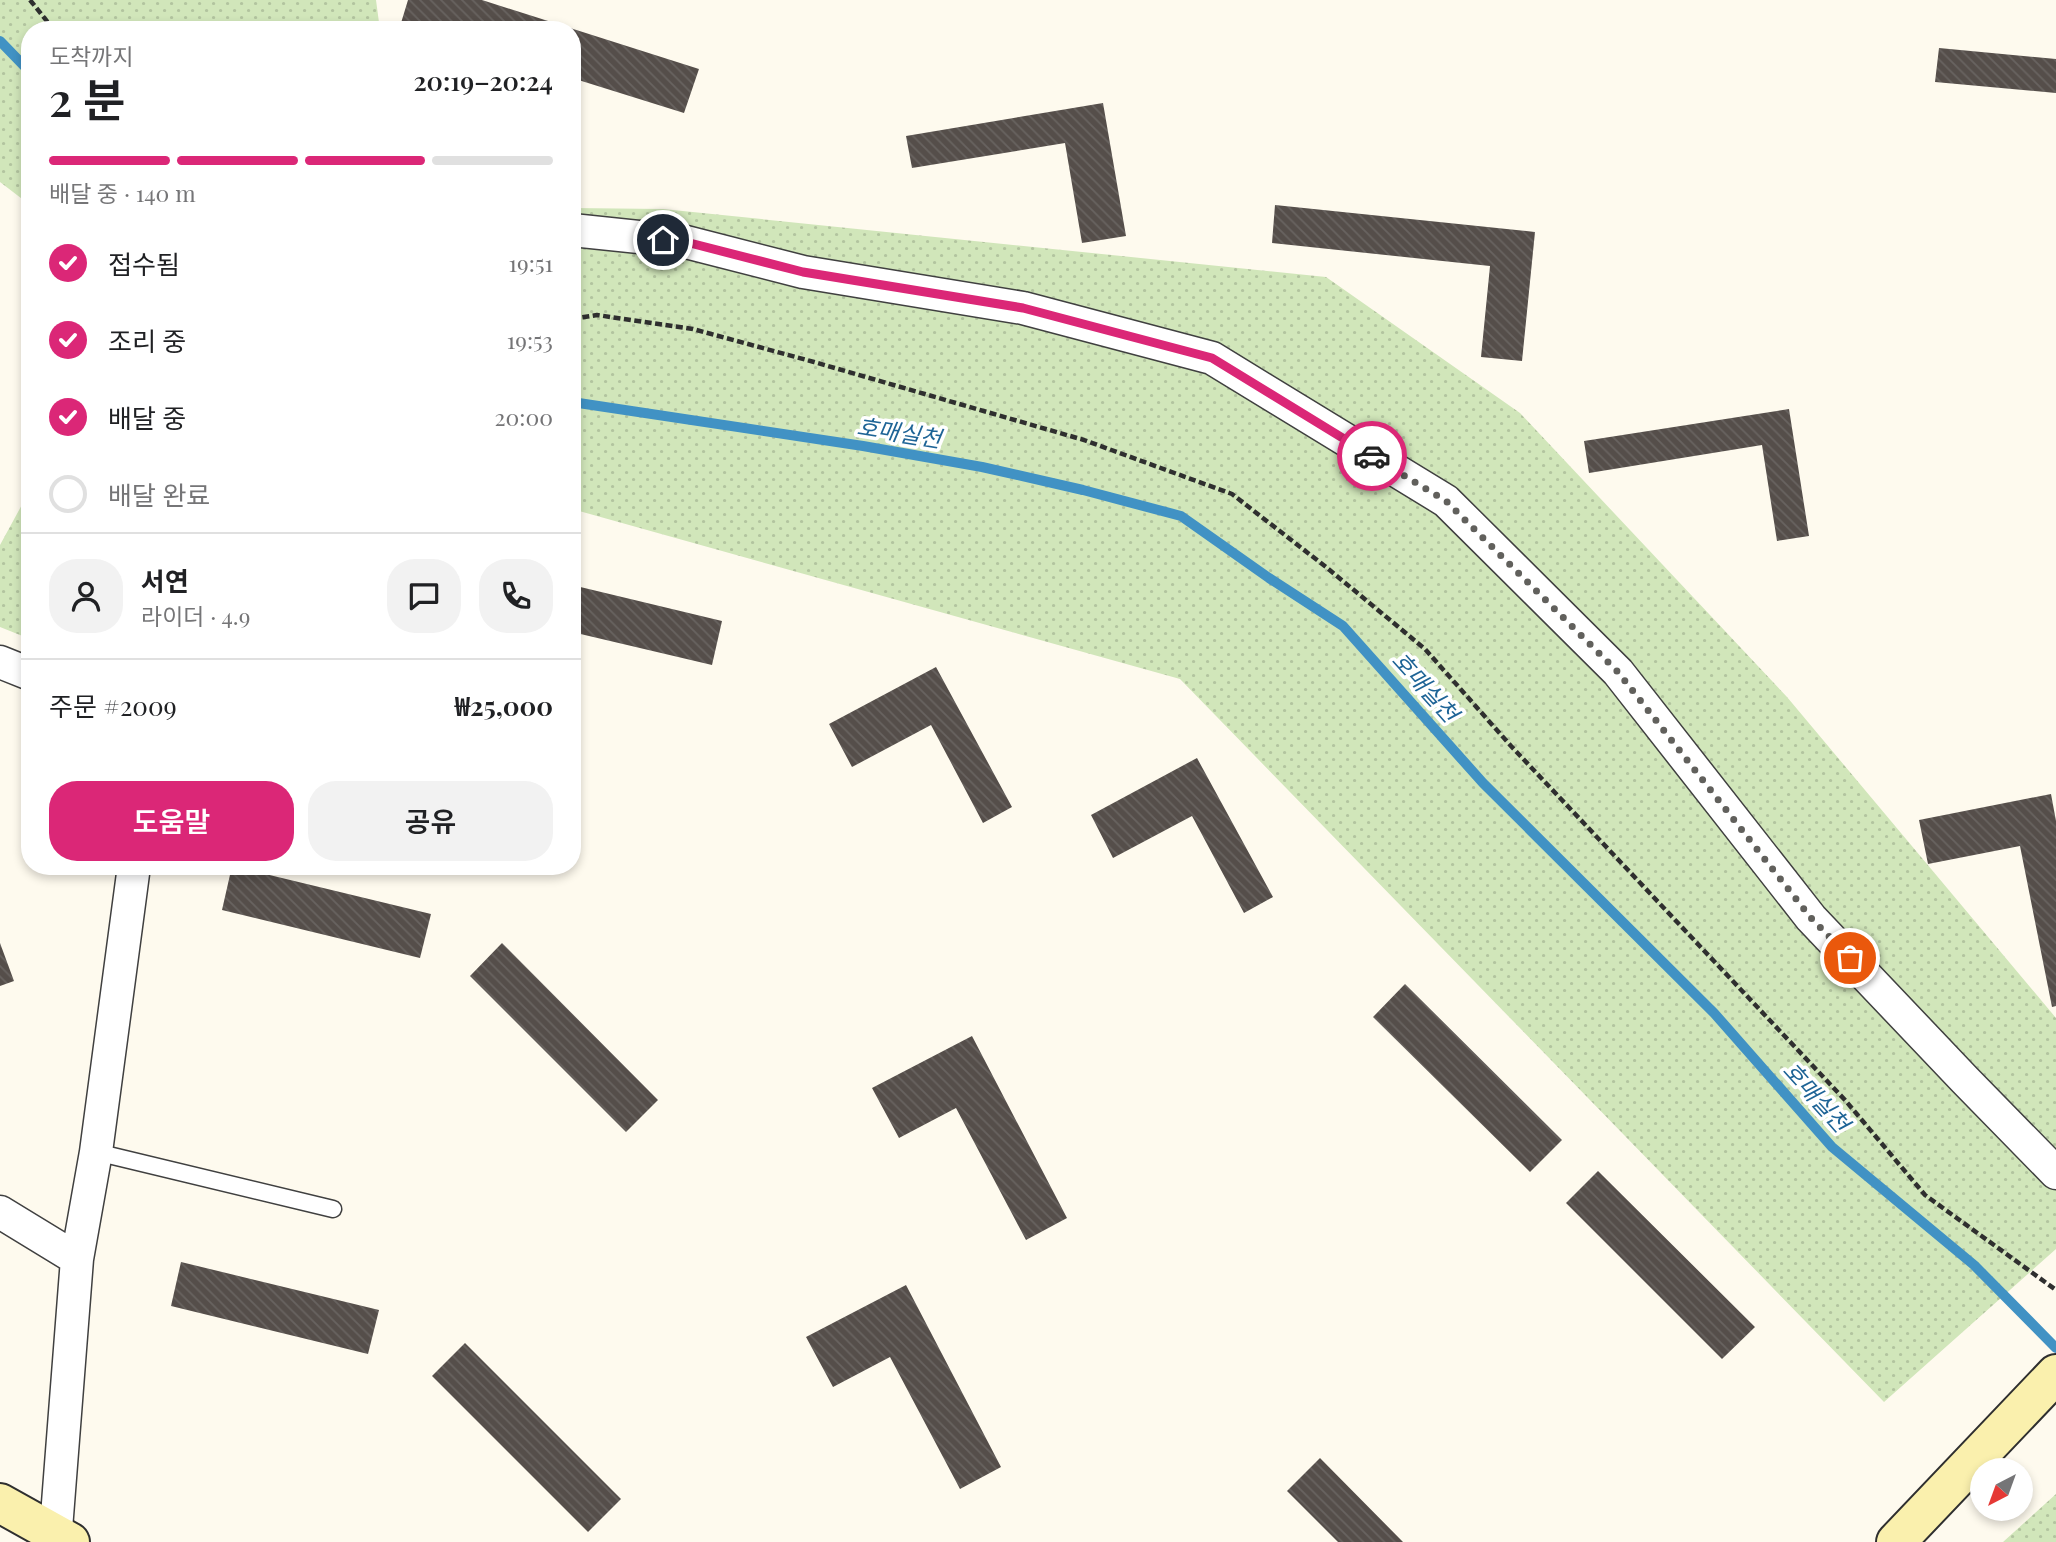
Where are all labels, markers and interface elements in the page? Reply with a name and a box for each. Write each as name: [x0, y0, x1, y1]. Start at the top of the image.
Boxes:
text: 도착까지: [49, 40, 134, 71]
text: 20:19–20:24: [413, 63, 553, 98]
text: 2 분: [49, 67, 125, 129]
text: 배달 중 · 140 m: [49, 177, 196, 208]
pin: [633, 210, 693, 270]
icon: home: [644, 221, 682, 259]
icon: check: [49, 244, 87, 282]
text: 접수됨: [108, 246, 180, 281]
text: 19:51: [509, 247, 553, 278]
icon: check: [49, 321, 87, 359]
text: 조리 중: [108, 323, 186, 358]
text: 19:53: [507, 324, 553, 355]
icon: check: [49, 398, 87, 436]
text: 배달 중: [108, 400, 186, 435]
text: 20:00: [494, 401, 553, 432]
water label: 호매실천: [855, 410, 946, 454]
courier: [1337, 421, 1407, 491]
icon: car: [1353, 437, 1391, 475]
text: 배달 완료: [108, 477, 210, 512]
button: person: [49, 559, 123, 633]
button: chat: [387, 559, 461, 633]
button: phone: [479, 559, 553, 633]
text: 서연: [141, 563, 189, 598]
text: 라이더 · 4.9: [141, 600, 250, 631]
water label: 호매실천: [1386, 644, 1468, 730]
text: 주문 #2009: [49, 688, 177, 723]
text: ₩25,000: [455, 688, 553, 723]
button: 도움말: [49, 781, 294, 861]
button: 공유: [308, 781, 553, 861]
pin: [1820, 928, 1880, 988]
icon: bag: [1831, 939, 1869, 977]
water label: 호매실천: [1777, 1054, 1859, 1140]
north arrow: [1970, 1458, 2034, 1521]
map controls: [1970, 1458, 2033, 1521]

